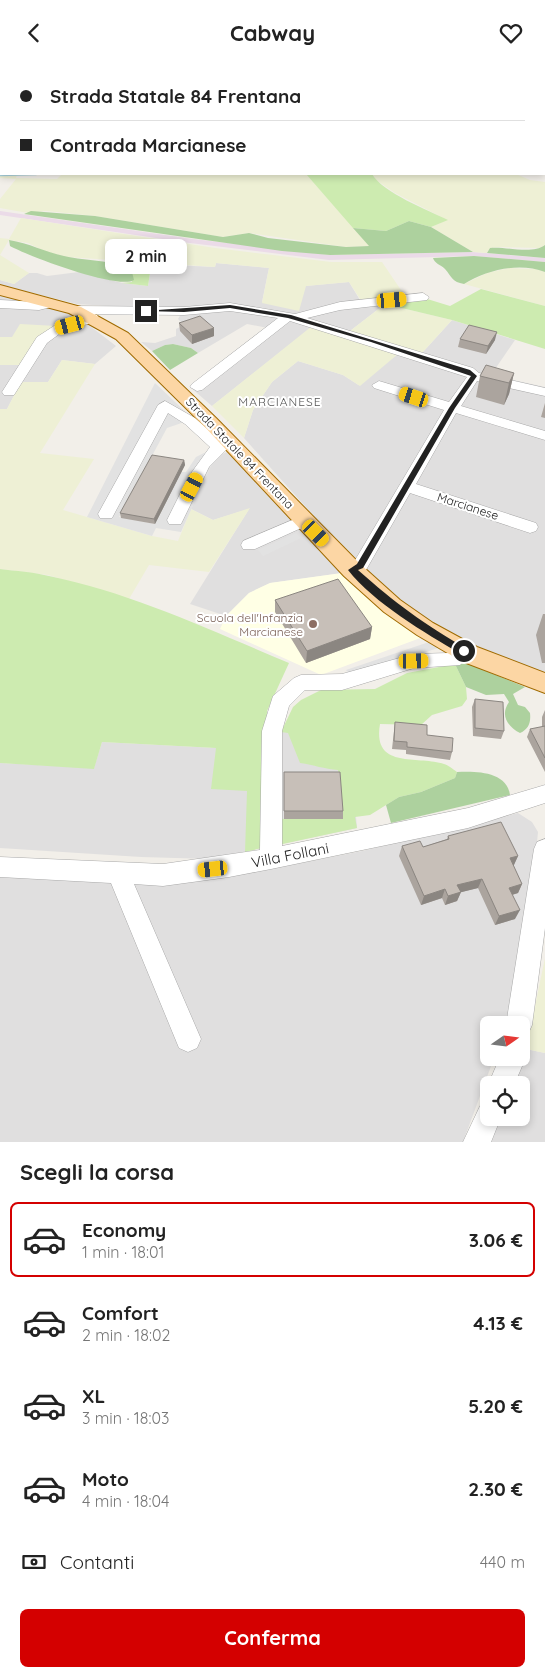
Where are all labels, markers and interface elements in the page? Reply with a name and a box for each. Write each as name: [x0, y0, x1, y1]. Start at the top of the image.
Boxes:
icon: back: [20, 19, 48, 47]
text: Cabway: [230, 19, 315, 47]
icon: heart: [497, 19, 525, 47]
text: Strada Statale 84 Frentana: [50, 84, 301, 108]
text: Contrada Marcianese: [50, 133, 247, 157]
callout: 2 min: [105, 239, 187, 273]
text: 2 min: [125, 246, 167, 266]
car: [376, 291, 407, 309]
route end: [135, 300, 157, 322]
car: [53, 314, 86, 336]
car: [397, 385, 430, 409]
street label: Strada Statale 84 Frentana: [183, 394, 297, 512]
district label: MARCIANESE: [238, 394, 322, 409]
car: [178, 470, 205, 504]
street label: Marcianese: [435, 489, 501, 523]
car: [300, 517, 331, 549]
place label: Scuola dell'Infanzia Marcianese: [197, 610, 303, 639]
marker: Scuola dell'Infanzia Marcianese: [307, 618, 319, 630]
route start: [453, 640, 475, 662]
car: [398, 653, 429, 669]
street label: Villa Follani: [250, 838, 330, 872]
car: [197, 860, 228, 878]
north arrow: [480, 1016, 530, 1066]
map controls: [480, 1016, 530, 1126]
button: locate: [480, 1076, 530, 1126]
text: Scegli la corsa: [20, 1158, 174, 1186]
icon: car: [22, 1217, 67, 1262]
text: Economy: [82, 1218, 166, 1242]
text: 3.06 €: [469, 1228, 523, 1252]
text: 1 min · 18:01: [82, 1242, 164, 1262]
icon: car: [22, 1300, 67, 1345]
text: Comfort: [82, 1301, 159, 1325]
text: 4.13 €: [473, 1311, 523, 1335]
text: 2 min · 18:02: [82, 1325, 170, 1345]
icon: car: [22, 1383, 67, 1428]
text: XL: [82, 1384, 105, 1408]
text: 5.20 €: [468, 1394, 523, 1418]
text: 3 min · 18:03: [82, 1408, 169, 1428]
icon: car: [22, 1466, 67, 1511]
text: Moto: [82, 1467, 129, 1491]
text: 2.30 €: [468, 1477, 523, 1501]
text: 4 min · 18:04: [82, 1491, 169, 1511]
icon: cash: [20, 1548, 48, 1576]
text: Contanti: [60, 1550, 134, 1574]
text: 440 m: [480, 1552, 525, 1572]
button: Conferma: [20, 1609, 525, 1667]

